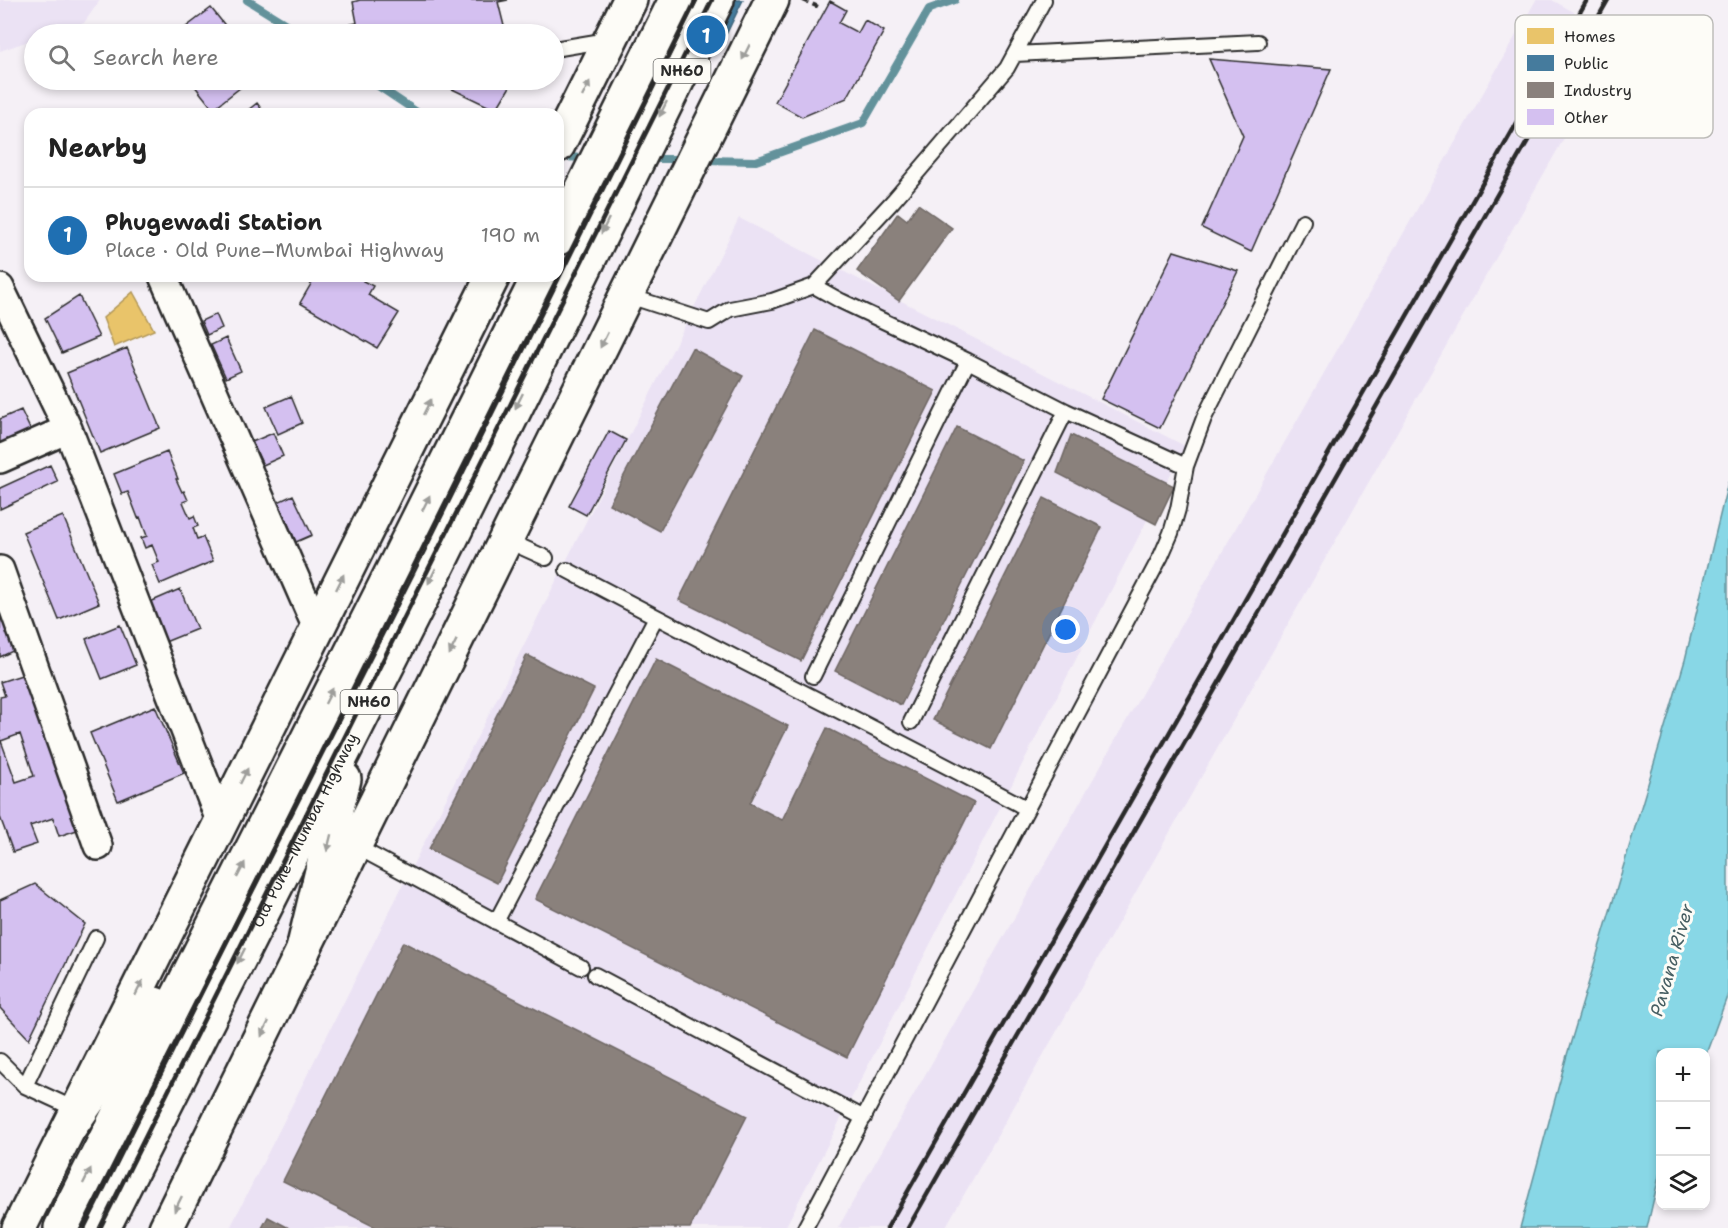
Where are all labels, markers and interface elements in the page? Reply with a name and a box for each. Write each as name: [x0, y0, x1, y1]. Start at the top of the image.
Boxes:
pin: 1: [686, 12, 726, 57]
legend: [1515, 15, 1713, 138]
search box: [24, 24, 564, 90]
text: Homes: [1564, 26, 1616, 47]
icon: search: [45, 41, 78, 74]
text: Search here: [93, 43, 219, 72]
one-way arrow: [741, 44, 751, 61]
text: Public: [1564, 53, 1609, 74]
road number: NH60: [654, 59, 710, 83]
one-way arrow: [580, 80, 590, 98]
text: Industry: [1564, 80, 1632, 101]
one-way arrow: [659, 100, 668, 117]
text: Other: [1564, 107, 1608, 128]
text: Nearby: [48, 130, 147, 165]
text: Phugewadi Station: [105, 208, 322, 237]
one-way arrow: [601, 217, 611, 235]
text: 1: [63, 222, 72, 248]
text: 190 m: [481, 222, 540, 248]
text: Place · Old Pune–Mumbai Highway: [105, 237, 444, 263]
one-way arrow: [600, 332, 609, 349]
one-way arrow: [514, 392, 523, 409]
one-way arrow: [422, 399, 432, 416]
one-way arrow: [421, 495, 431, 512]
one-way arrow: [428, 567, 437, 584]
one-way arrow: [335, 573, 345, 591]
your location: [1051, 615, 1080, 644]
one-way arrow: [448, 638, 458, 655]
one-way arrow: [324, 688, 334, 705]
road number: NH60: [340, 690, 398, 714]
street label: Old Pune–Mumbai Highway: [247, 729, 363, 931]
one-way arrow: [240, 767, 249, 784]
one-way arrow: [323, 834, 333, 853]
one-way arrow: [237, 862, 246, 879]
water label: Pavana River: [1645, 901, 1700, 1019]
one-way arrow: [236, 947, 246, 965]
one-way arrow: [134, 979, 143, 996]
one-way arrow: [260, 1020, 270, 1038]
map controls: [1656, 1048, 1710, 1210]
button: +: [1656, 1048, 1710, 1102]
button: −: [1656, 1102, 1710, 1156]
button: layers: [1656, 1156, 1710, 1210]
one-way arrow: [83, 1167, 92, 1184]
one-way arrow: [174, 1195, 183, 1212]

